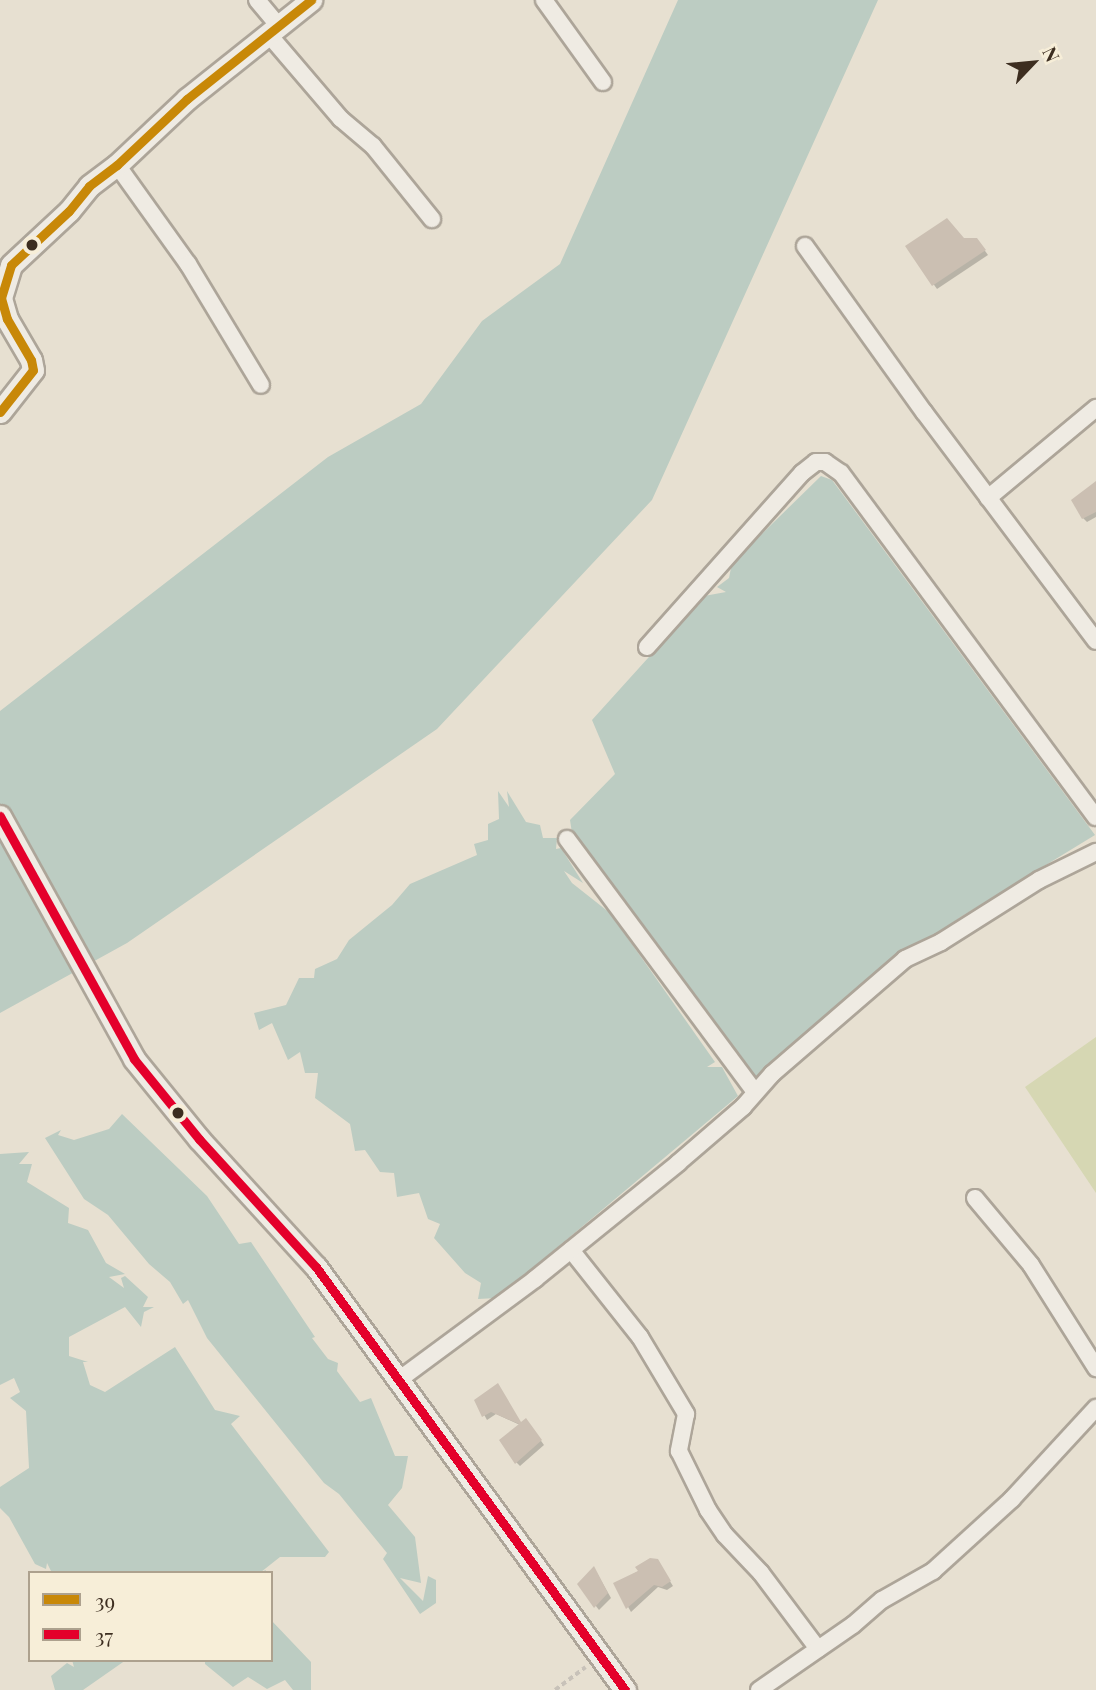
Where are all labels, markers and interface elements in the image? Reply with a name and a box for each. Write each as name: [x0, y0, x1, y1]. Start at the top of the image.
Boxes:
north arrow: [998, 28, 1068, 98]
text: N: [1037, 42, 1067, 66]
unlabelled marker: [25, 238, 39, 252]
unlabelled marker: [171, 1106, 185, 1120]
legend: [28, 1571, 273, 1662]
text: 39: [95, 1586, 115, 1614]
text: 37: [95, 1621, 113, 1649]

